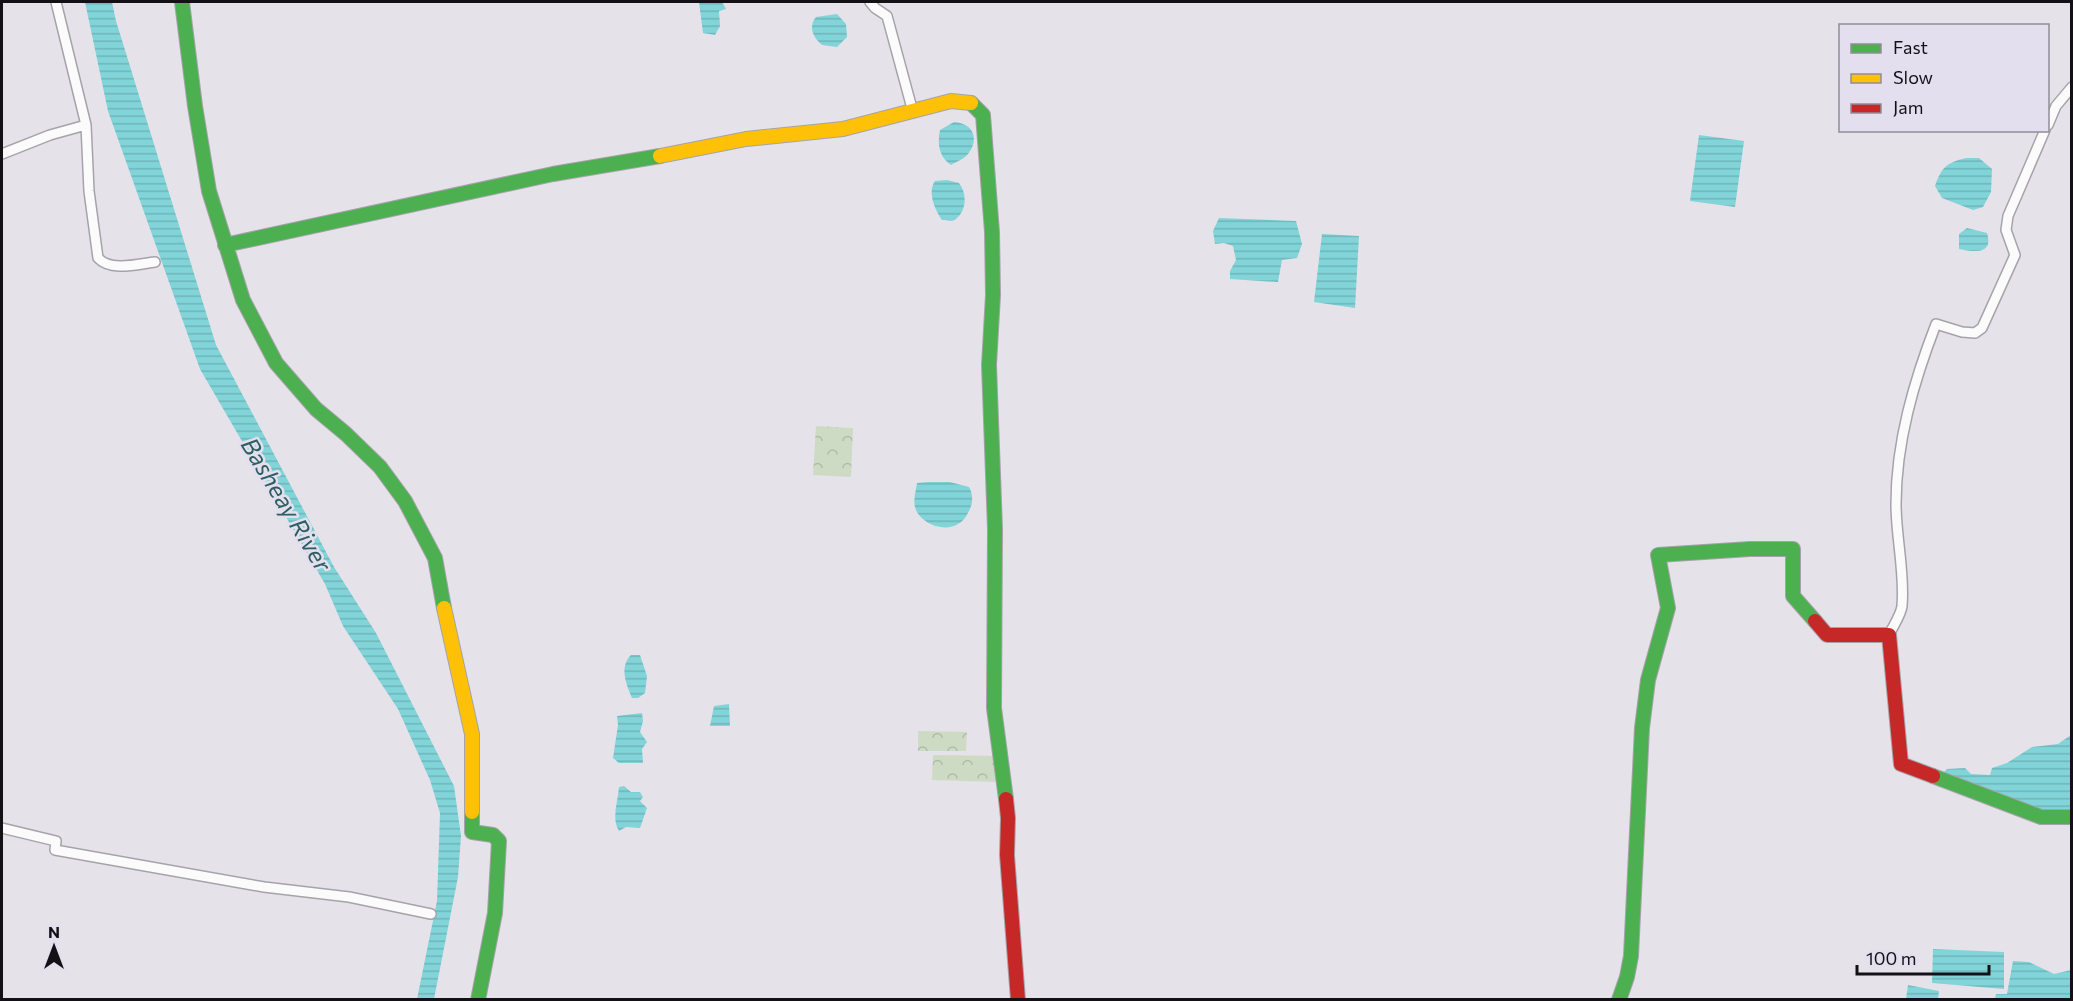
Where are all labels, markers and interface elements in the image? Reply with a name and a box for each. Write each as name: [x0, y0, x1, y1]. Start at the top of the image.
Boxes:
legend: [1839, 24, 2049, 132]
text: Fast: [1893, 36, 1928, 58]
text: Slow: [1893, 66, 1933, 88]
text: Jam: [1893, 96, 1923, 118]
water label: Basheay River: [236, 432, 339, 577]
north arrow: [24, 917, 84, 977]
text: N: [48, 922, 60, 941]
scale bar: [1857, 938, 1989, 976]
text: 100 m: [1866, 947, 1916, 969]

